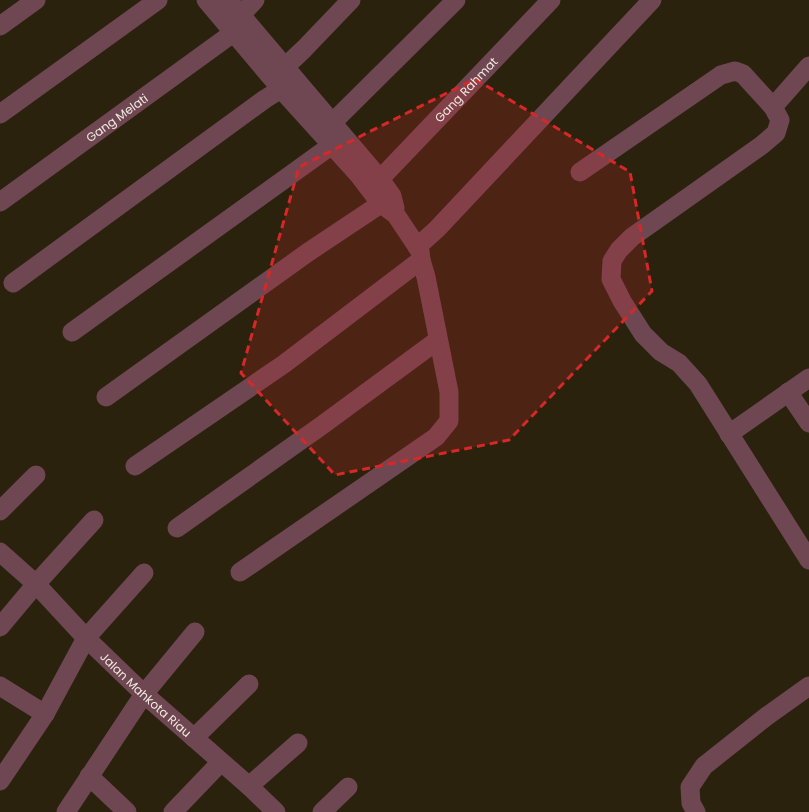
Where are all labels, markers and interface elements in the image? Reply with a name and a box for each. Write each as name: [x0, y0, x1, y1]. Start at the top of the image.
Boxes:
street label: Gang Rahmat: [430, 53, 501, 126]
street label: Gang Melati: [82, 89, 151, 146]
street label: Jalan Mahkota Riau: [97, 648, 195, 740]

